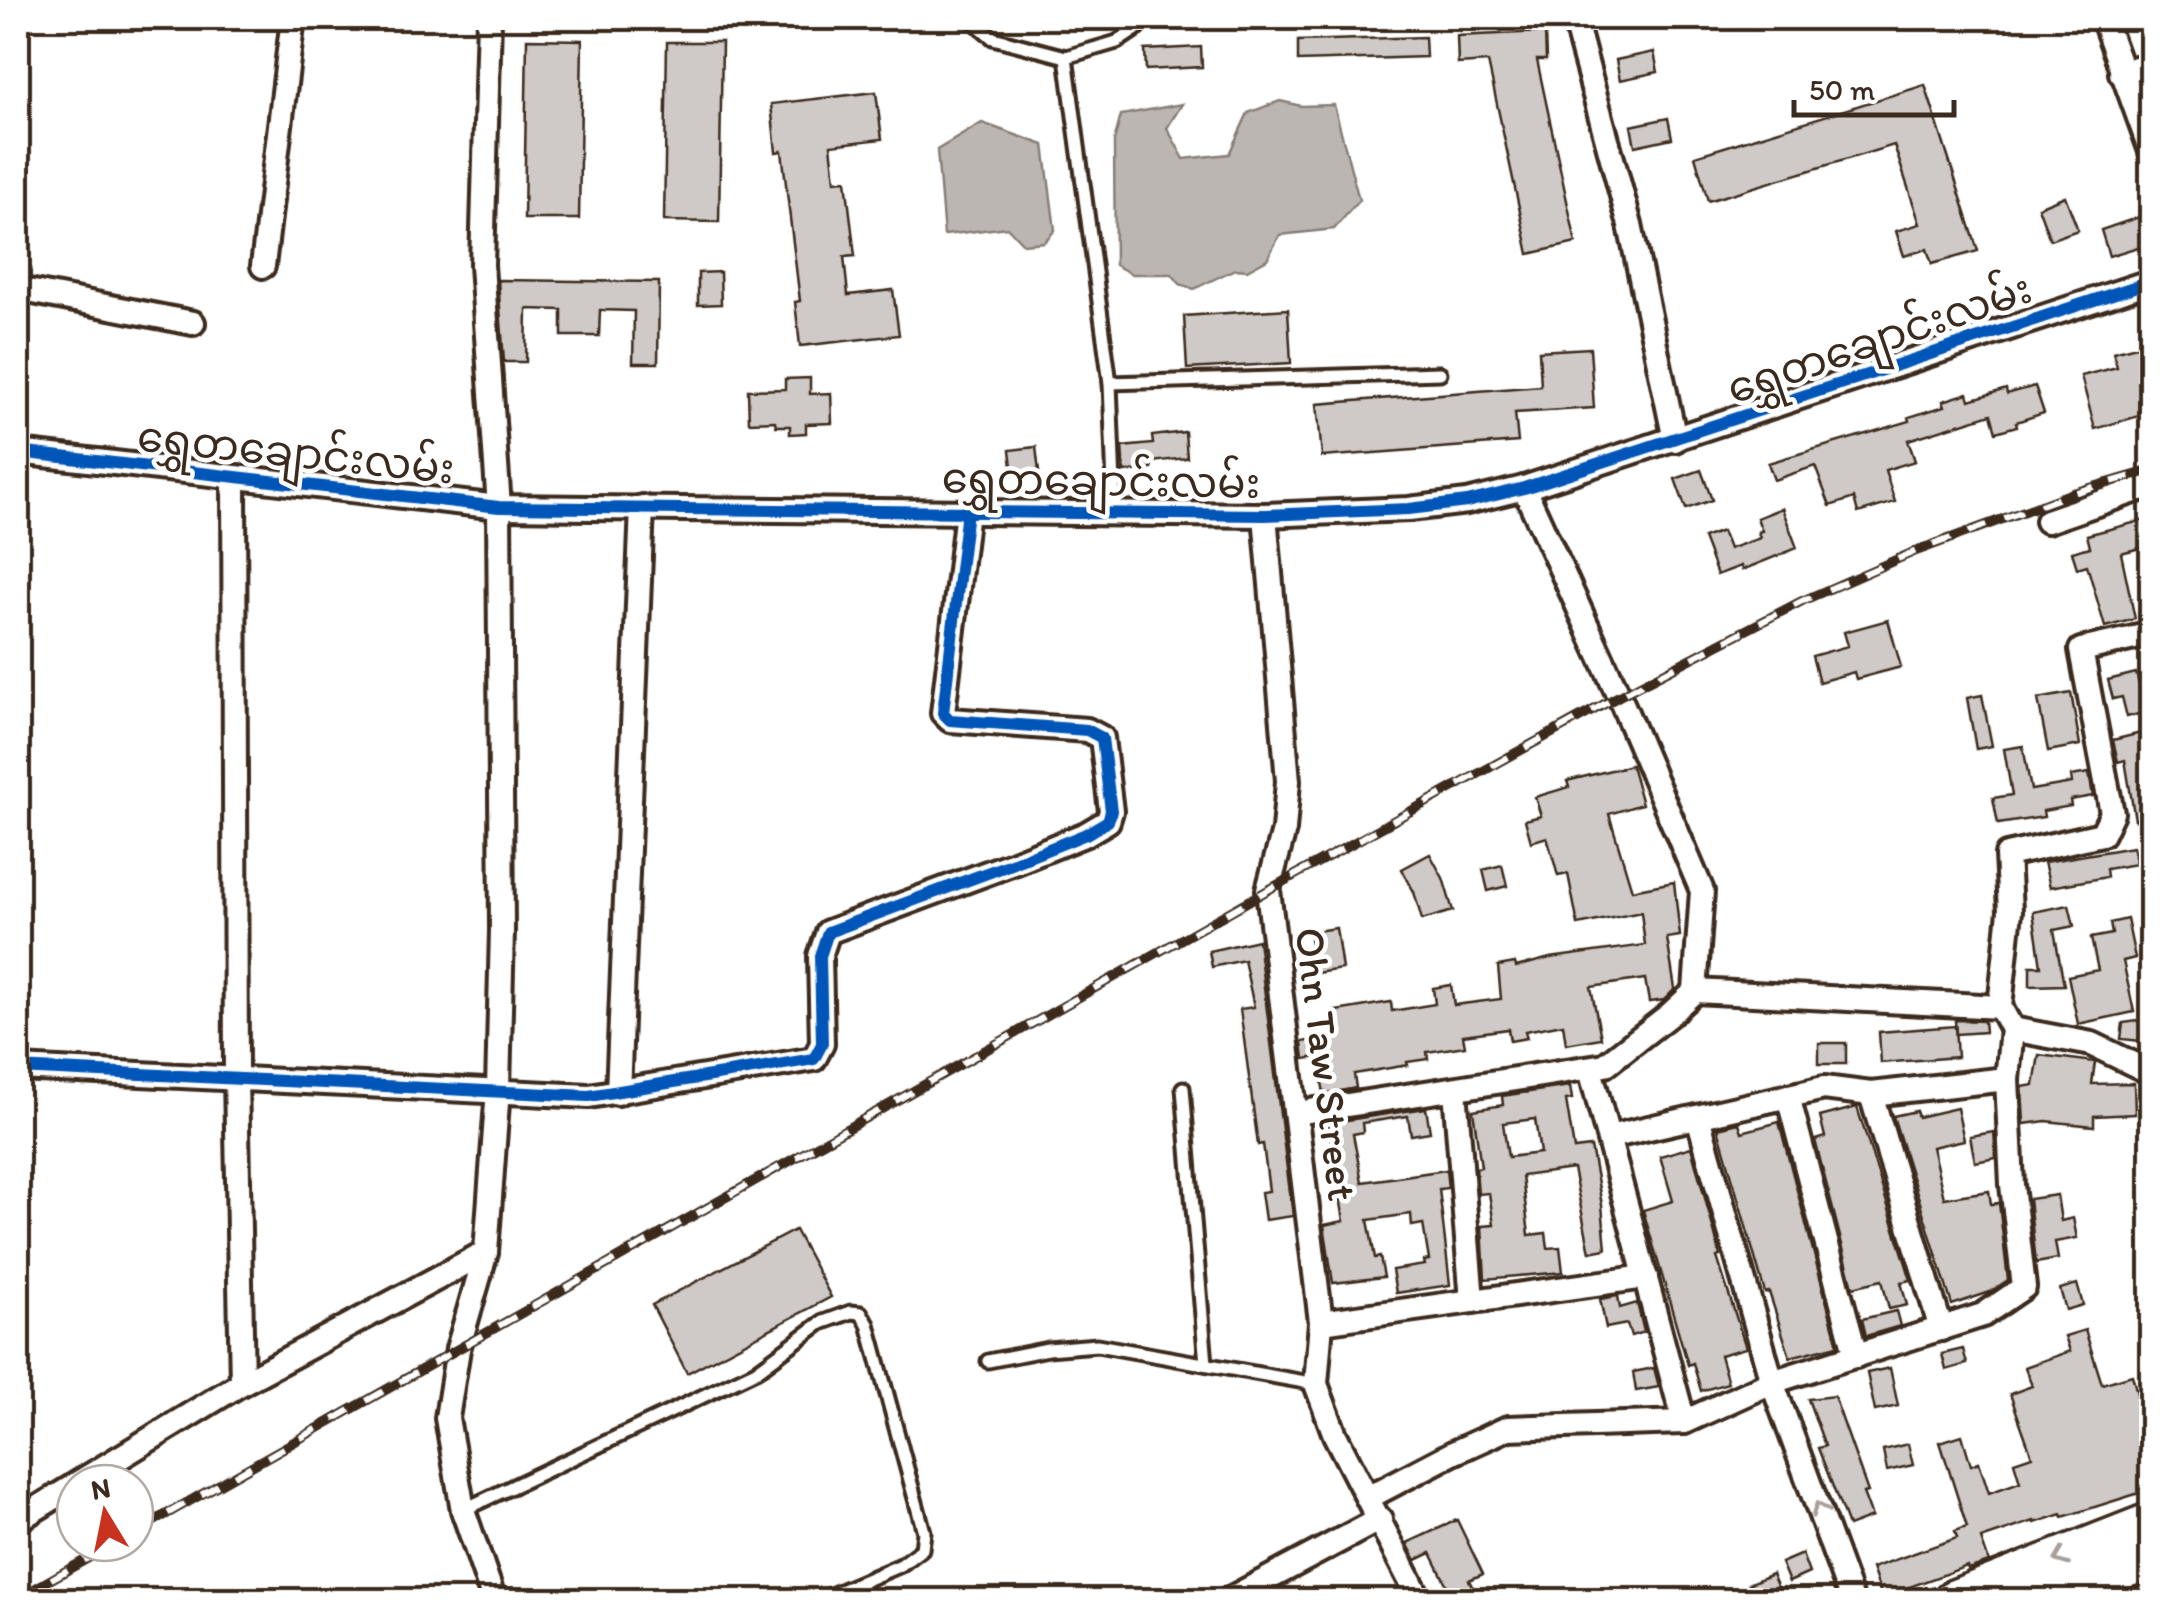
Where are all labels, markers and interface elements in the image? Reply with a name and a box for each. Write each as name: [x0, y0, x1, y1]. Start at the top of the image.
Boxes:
scale bar: [1794, 55, 1954, 117]
text: 50 m: [1809, 71, 1875, 108]
street label: ရွှေတချောင်းလမ်း: [1720, 261, 2041, 423]
street label: ရွှေတချောင်းလမ်း: [134, 409, 457, 503]
street label: ရွှေတချောင်းလမ်း: [941, 450, 1261, 518]
street label: Ohn Taw Street: [1284, 924, 1369, 1204]
north arrow: [55, 1463, 155, 1563]
text: N: [88, 1470, 113, 1507]
one-way arrow: [1811, 1501, 1831, 1519]
one-way arrow: [2053, 1546, 2071, 1566]

